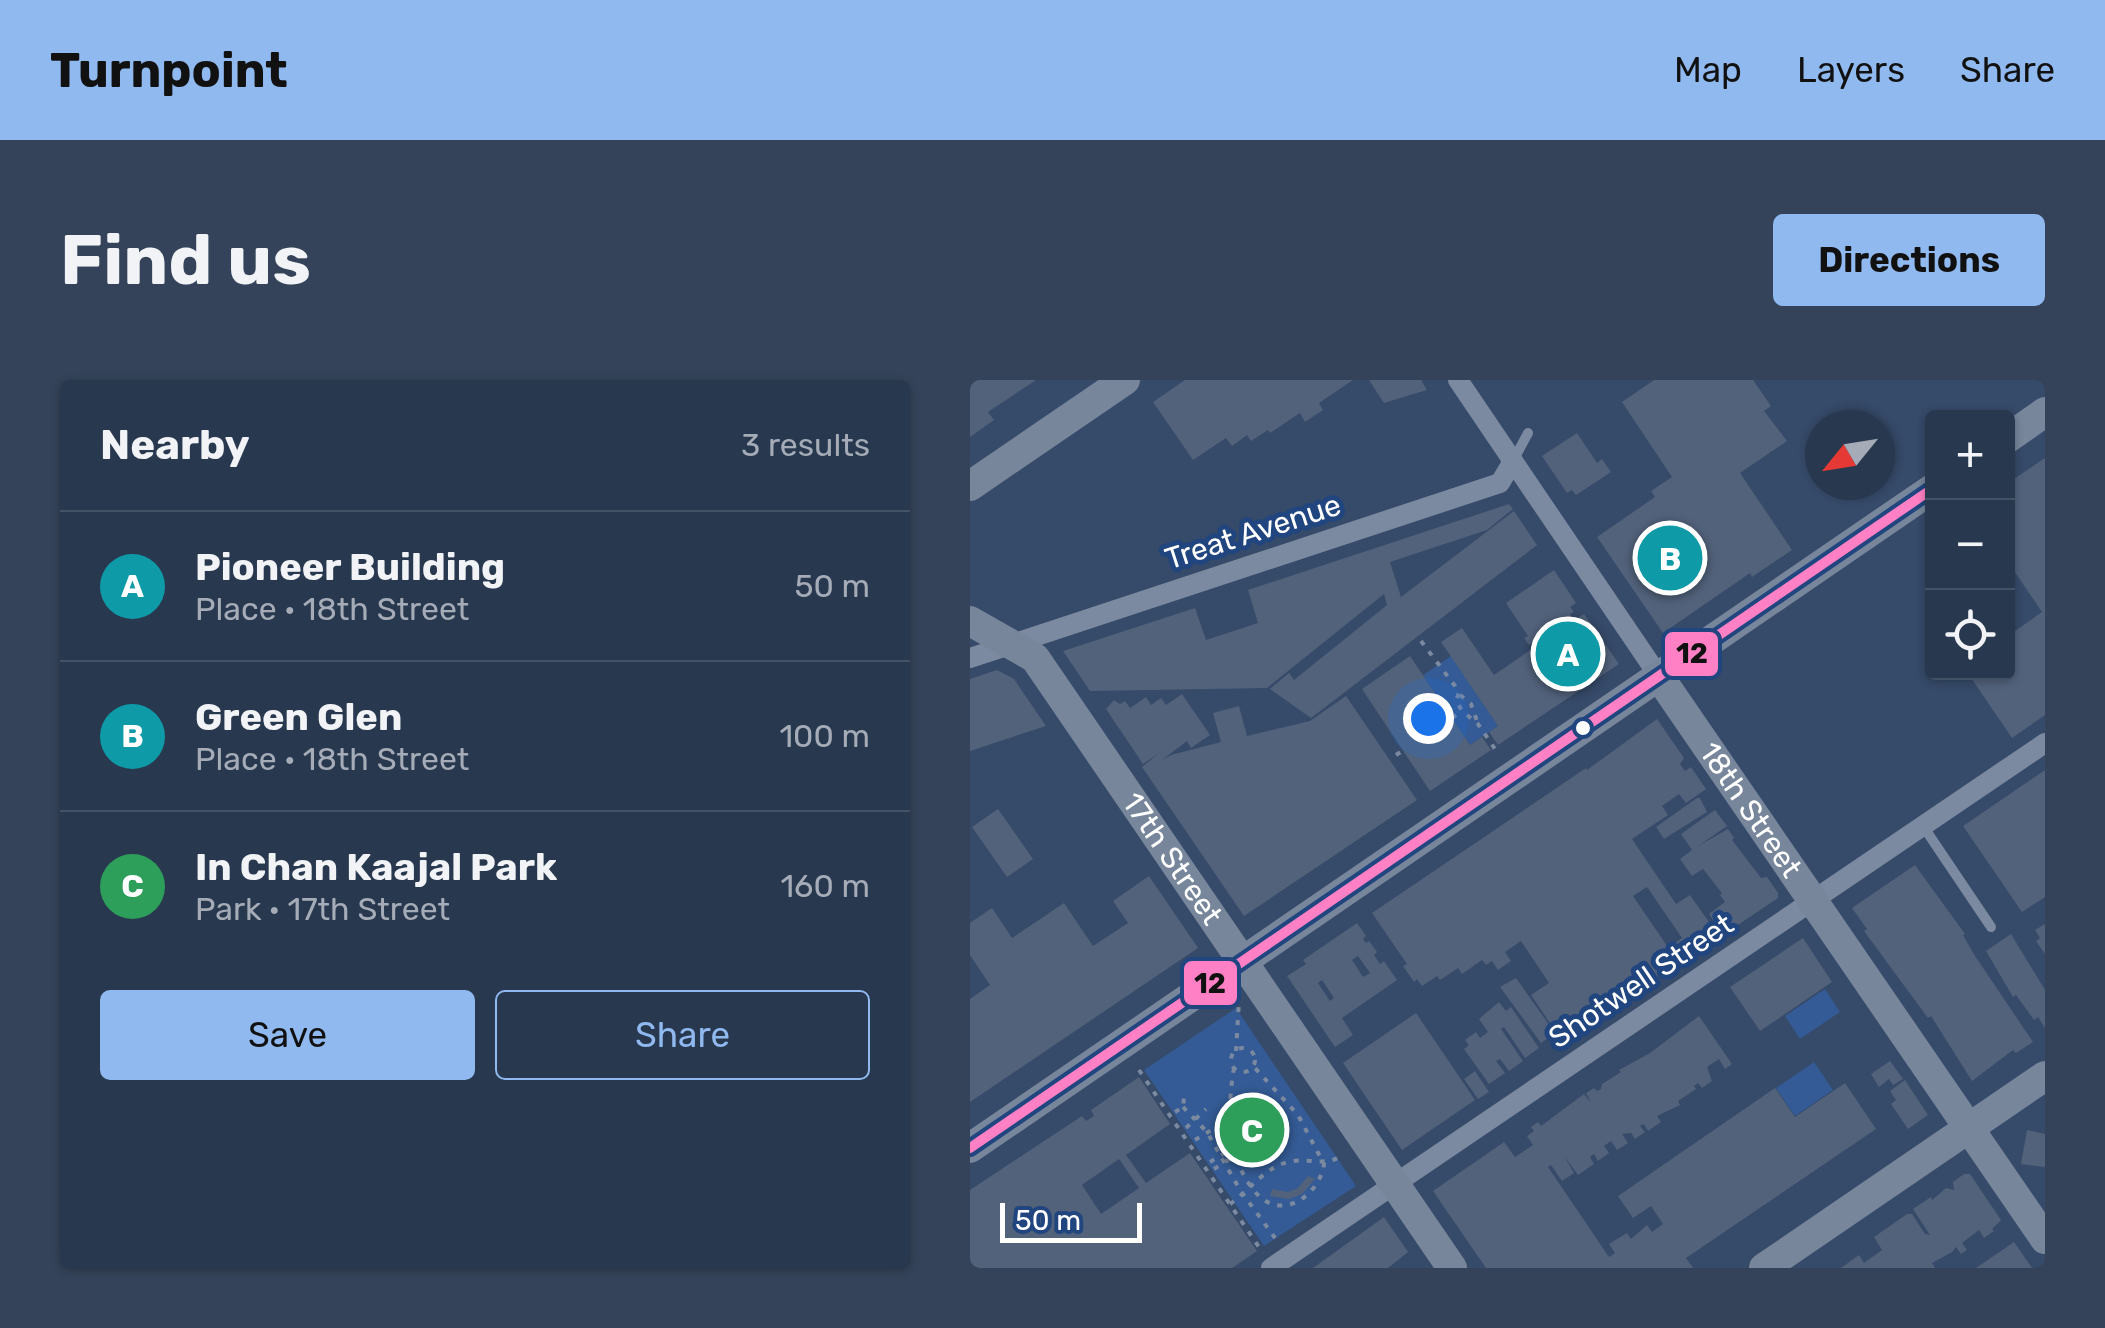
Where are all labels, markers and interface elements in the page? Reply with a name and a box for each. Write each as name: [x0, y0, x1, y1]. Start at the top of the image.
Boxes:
text: Turnpoint: [50, 42, 288, 99]
text: Map: [1674, 49, 1742, 91]
text: Layers: [1797, 49, 1905, 91]
text: Share: [1960, 49, 2055, 91]
button: Directions: [1773, 214, 2045, 306]
text: Find us: [60, 219, 311, 302]
north arrow: [1805, 410, 1895, 500]
map controls: [1925, 410, 2015, 680]
button: +: [1925, 410, 2015, 500]
text: Nearby: [100, 420, 250, 470]
text: 3 results: [741, 426, 870, 464]
street label: Treat Avenue: [1161, 487, 1345, 577]
button: −: [1925, 500, 2015, 590]
pin: B: [1638, 520, 1702, 596]
text: Pioneer Building: [195, 544, 505, 590]
text: A: [121, 567, 144, 605]
text: 50 m: [794, 567, 870, 605]
text: Place · 18th Street: [195, 590, 469, 628]
button: locate: [1925, 590, 2015, 680]
pin: A: [1536, 616, 1600, 692]
line badge: 12: [1663, 630, 1720, 678]
text: 12: [1676, 637, 1708, 670]
your location: [1403, 693, 1454, 744]
text: Green Glen: [195, 694, 402, 740]
text: B: [121, 717, 144, 755]
text: 100 m: [779, 717, 870, 755]
unlabelled marker: [1573, 718, 1593, 738]
street label: 18th Street: [1692, 735, 1810, 885]
text: Place · 18th Street: [195, 740, 469, 778]
street label: 17th Street: [1114, 786, 1230, 932]
text: In Chan Kaajal Park: [195, 844, 557, 890]
text: C: [121, 867, 144, 905]
text: 160 m: [780, 867, 870, 905]
text: Park · 17th Street: [195, 890, 450, 928]
street label: Shotwell Street: [1542, 906, 1740, 1056]
line badge: 12: [1182, 959, 1239, 1007]
text: 12: [1194, 967, 1226, 1000]
button: Save: [100, 990, 475, 1080]
button: Share: [495, 990, 870, 1080]
pin: C: [1220, 1092, 1284, 1168]
scale bar: [1000, 1198, 1142, 1243]
text: 50 m: [1015, 1204, 1081, 1237]

